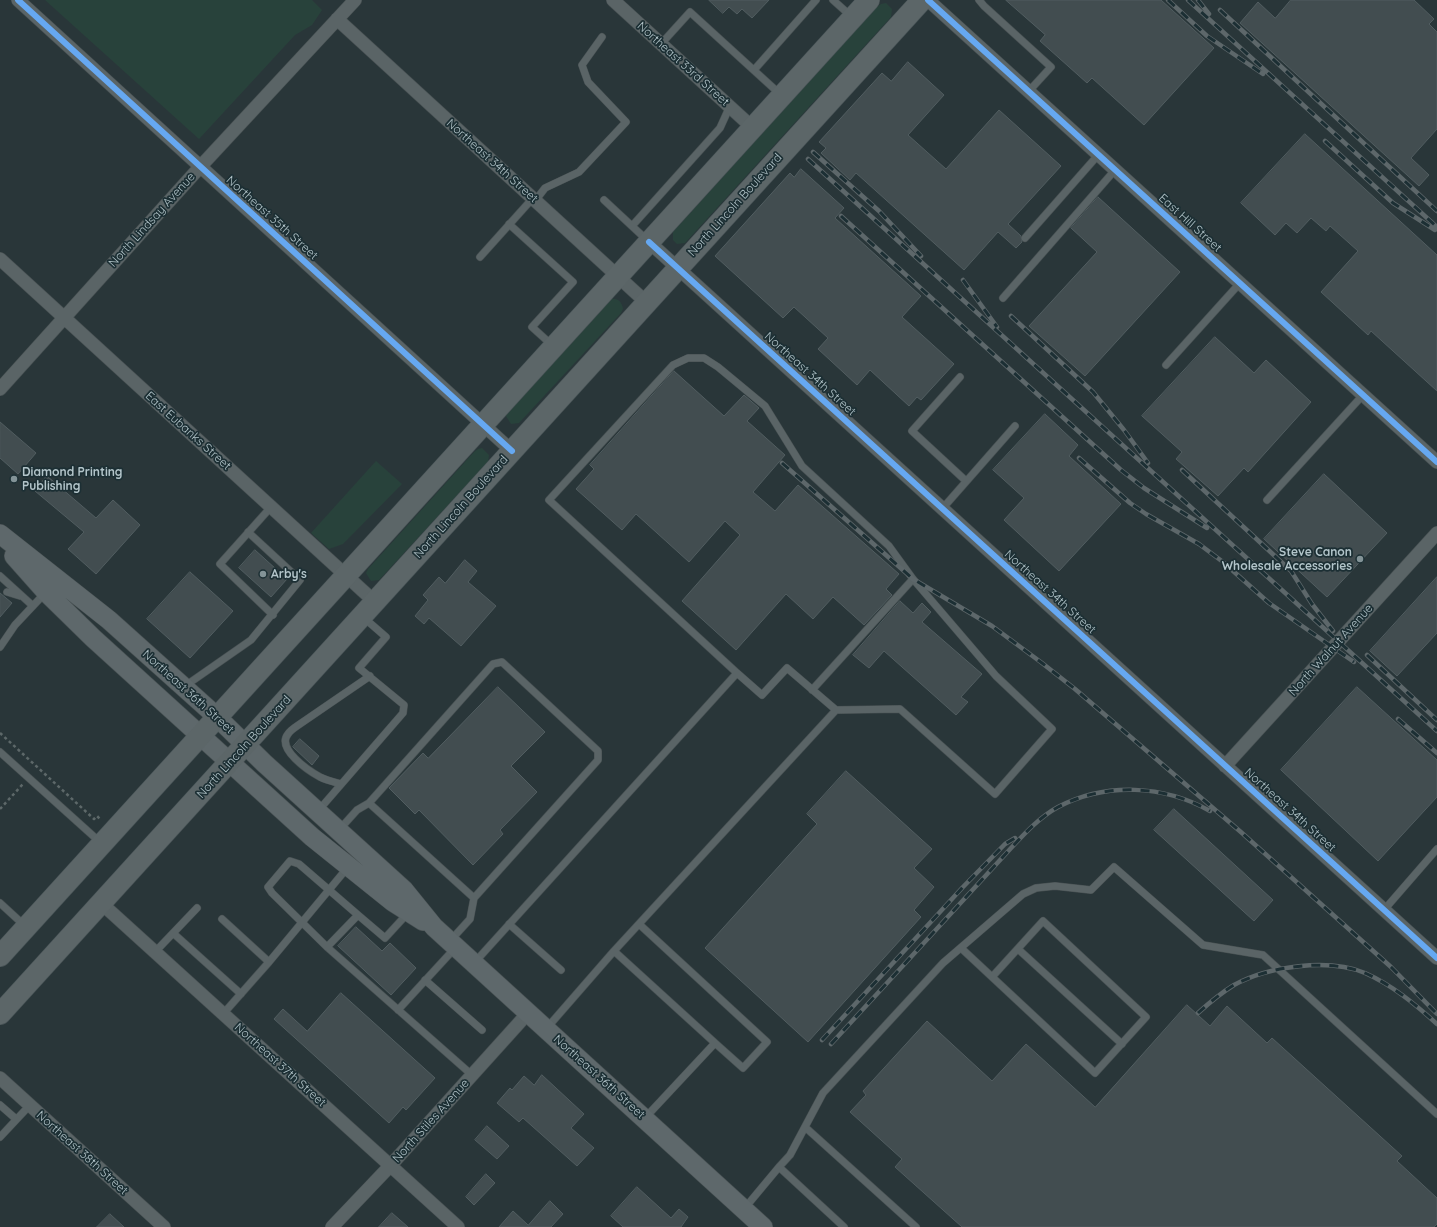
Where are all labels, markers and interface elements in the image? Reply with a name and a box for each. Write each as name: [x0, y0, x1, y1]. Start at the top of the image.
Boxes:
street label: Northeast 33rd Street: [634, 19, 732, 109]
street label: Northeast 34th Street: [443, 116, 541, 206]
street label: North Lincoln Boulevard: [685, 151, 785, 259]
street label: North Lindsay Avenue: [106, 170, 198, 270]
street label: Northeast 35th Street: [223, 173, 321, 263]
street label: East Hill Street: [1156, 191, 1224, 255]
street label: Northeast 34th Street: [761, 329, 859, 419]
street label: East Eubanks Street: [142, 389, 234, 473]
street label: North Lincoln Boulevard: [411, 453, 511, 561]
place label: Diamond Printing Publishing: [22, 465, 123, 493]
marker: Diamond Printing Publishing: [9, 474, 19, 484]
place label: Steve Canon Wholesale Accessories: [1222, 545, 1352, 573]
street label: Northeast 34th Street: [1001, 547, 1099, 637]
marker: Steve Canon Wholesale Accessories: [1355, 554, 1365, 564]
place label: Arby's: [271, 567, 307, 581]
marker: Arby's: [258, 569, 268, 579]
street label: North Walnut Avenue: [1286, 601, 1376, 699]
street label: Northeast 36th Street: [139, 647, 237, 737]
street label: North Lincoln Boulevard: [194, 693, 294, 801]
street label: Northeast 34th Street: [1241, 765, 1339, 855]
street label: Northeast 37th Street: [231, 1020, 329, 1110]
street label: Northeast 36th Street: [550, 1032, 648, 1122]
street label: North Stiles Avenue: [390, 1076, 472, 1166]
street label: Northeast 38th Street: [33, 1108, 131, 1198]

